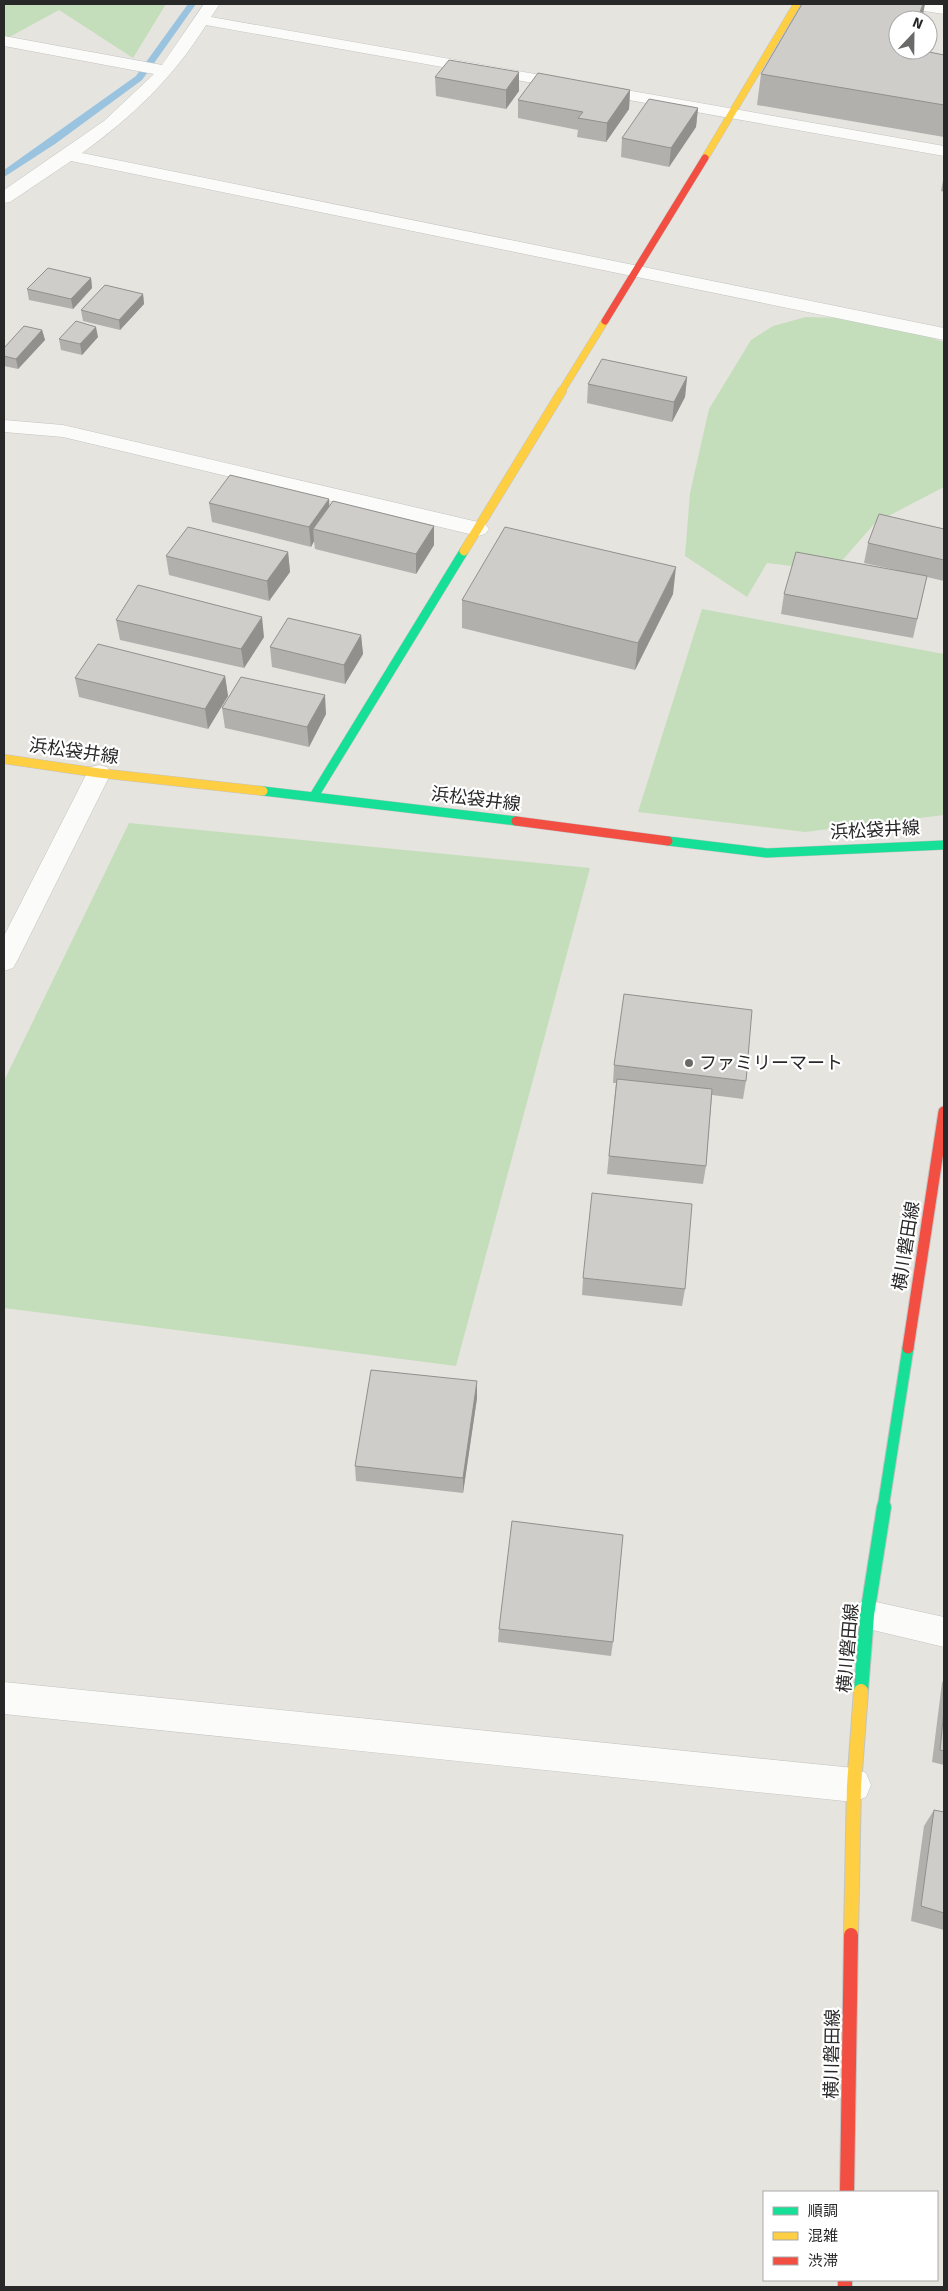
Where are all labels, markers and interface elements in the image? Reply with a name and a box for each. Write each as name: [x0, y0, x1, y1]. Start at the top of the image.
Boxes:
north arrow: [888, 10, 938, 60]
text: N: [910, 14, 925, 33]
street label: 浜松袋井線: [28, 734, 120, 768]
street label: 浜松袋井線: [430, 783, 522, 815]
street label: 浜松袋井線: [829, 817, 921, 843]
place label: ファミリーマート: [699, 1052, 843, 1074]
marker: ファミリーマート: [683, 1057, 695, 1069]
street label: 横川磐田線: [888, 1200, 924, 1292]
street label: 横川磐田線: [833, 1602, 863, 1694]
street label: 横川磐田線: [820, 2009, 844, 2099]
legend: [763, 2191, 938, 2281]
text: 順調: [808, 2202, 838, 2220]
text: 混雑: [808, 2227, 838, 2245]
text: 渋滞: [808, 2252, 838, 2270]

